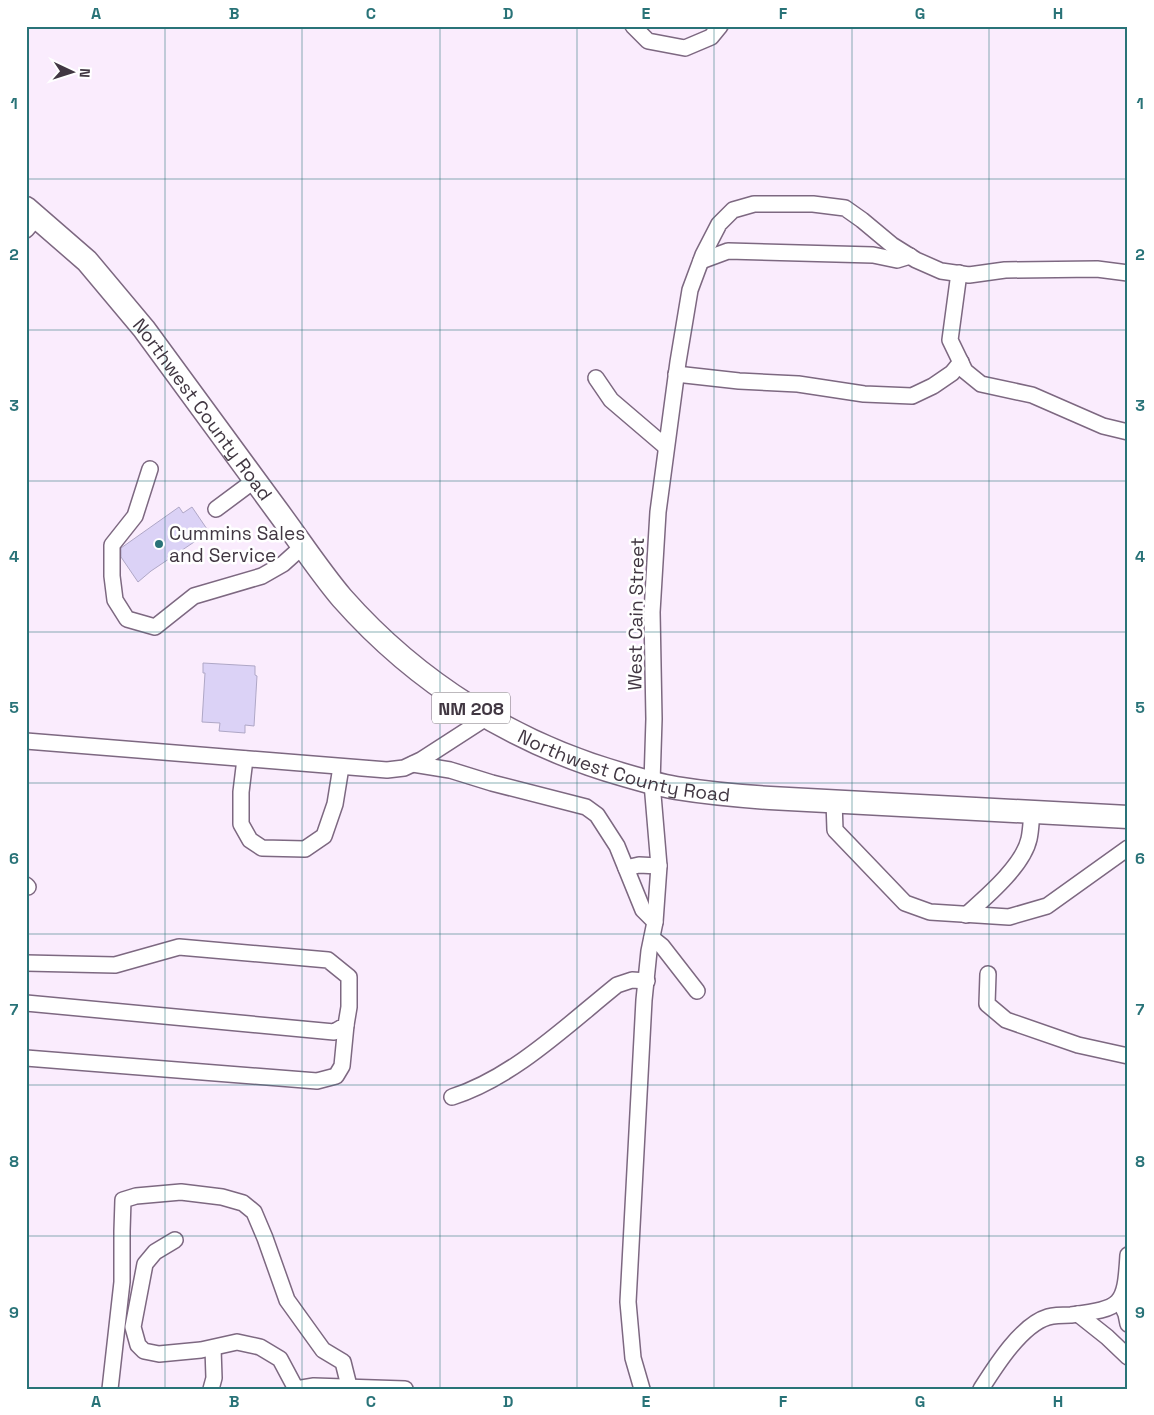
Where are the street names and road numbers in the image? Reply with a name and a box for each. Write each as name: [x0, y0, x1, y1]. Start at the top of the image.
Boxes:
street label: Northwest County Road: [127, 313, 278, 506]
street label: West Cain Street: [622, 537, 650, 691]
road number: NM 208: [432, 692, 510, 724]
street label: Northwest County Road: [514, 723, 731, 807]

